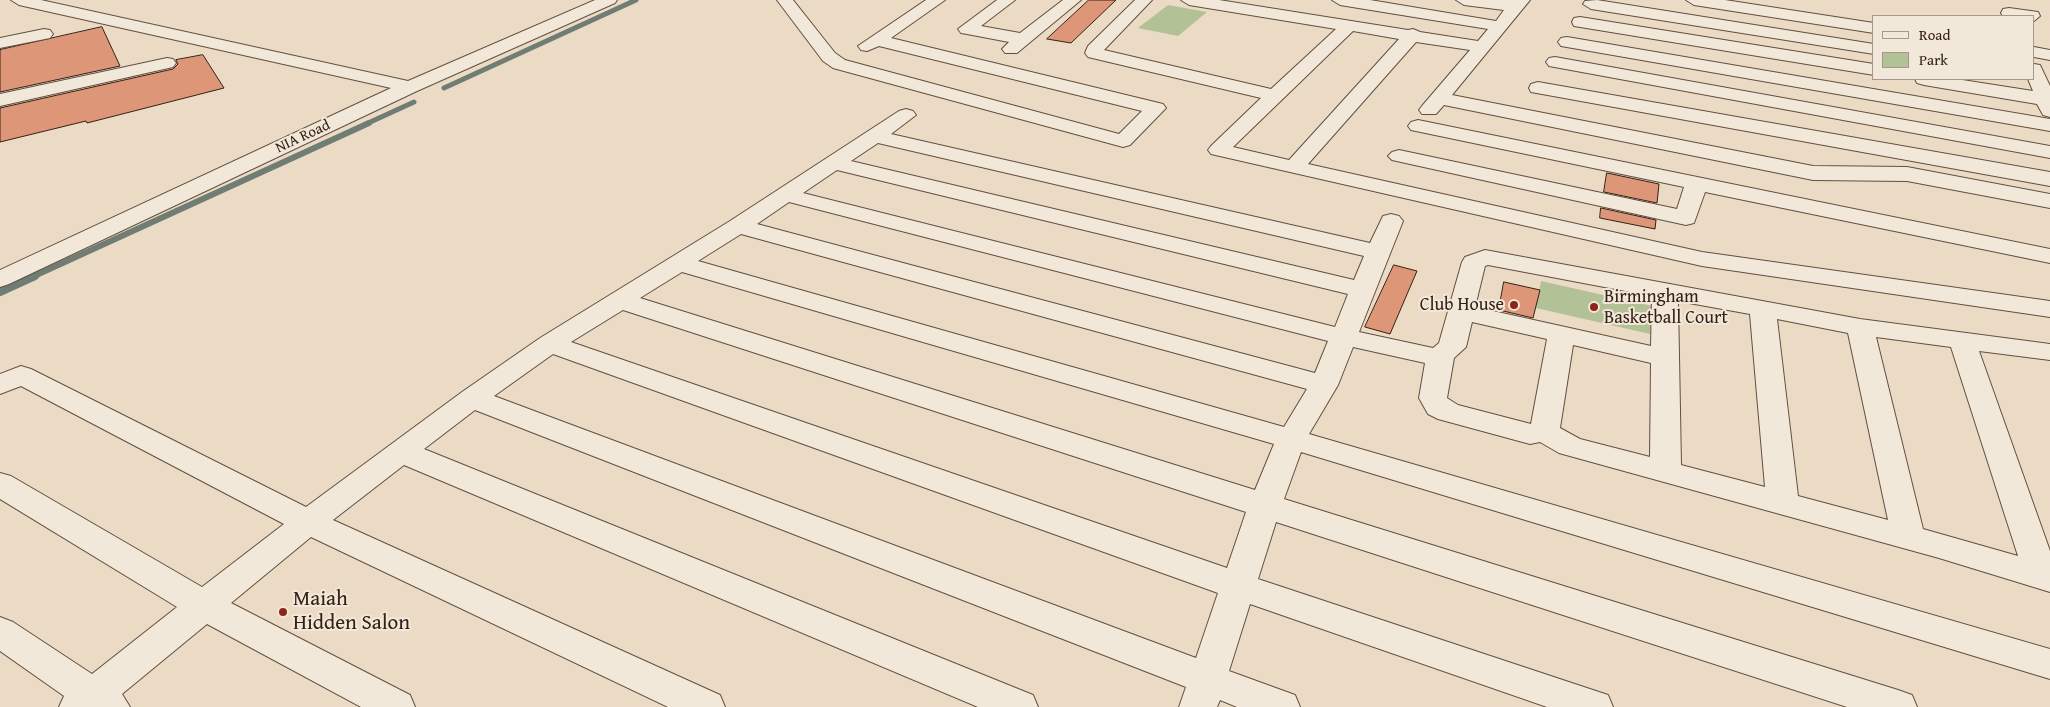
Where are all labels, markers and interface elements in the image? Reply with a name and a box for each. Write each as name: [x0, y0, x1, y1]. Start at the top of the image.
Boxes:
legend: [1872, 15, 2035, 80]
text: Road: [1919, 24, 1950, 45]
text: Park: [1919, 49, 1948, 70]
street label: NIA Road: [273, 117, 333, 157]
place label: Birmingham Basketball Court: [1604, 286, 1728, 328]
place label: Club House: [1420, 294, 1504, 316]
marker: Club House: [1508, 299, 1520, 311]
marker: Birmingham Basketball Court: [1588, 301, 1600, 313]
place label: Maiah Hidden Salon: [293, 587, 410, 637]
marker: Maiah Hidden Salon: [277, 606, 289, 618]

